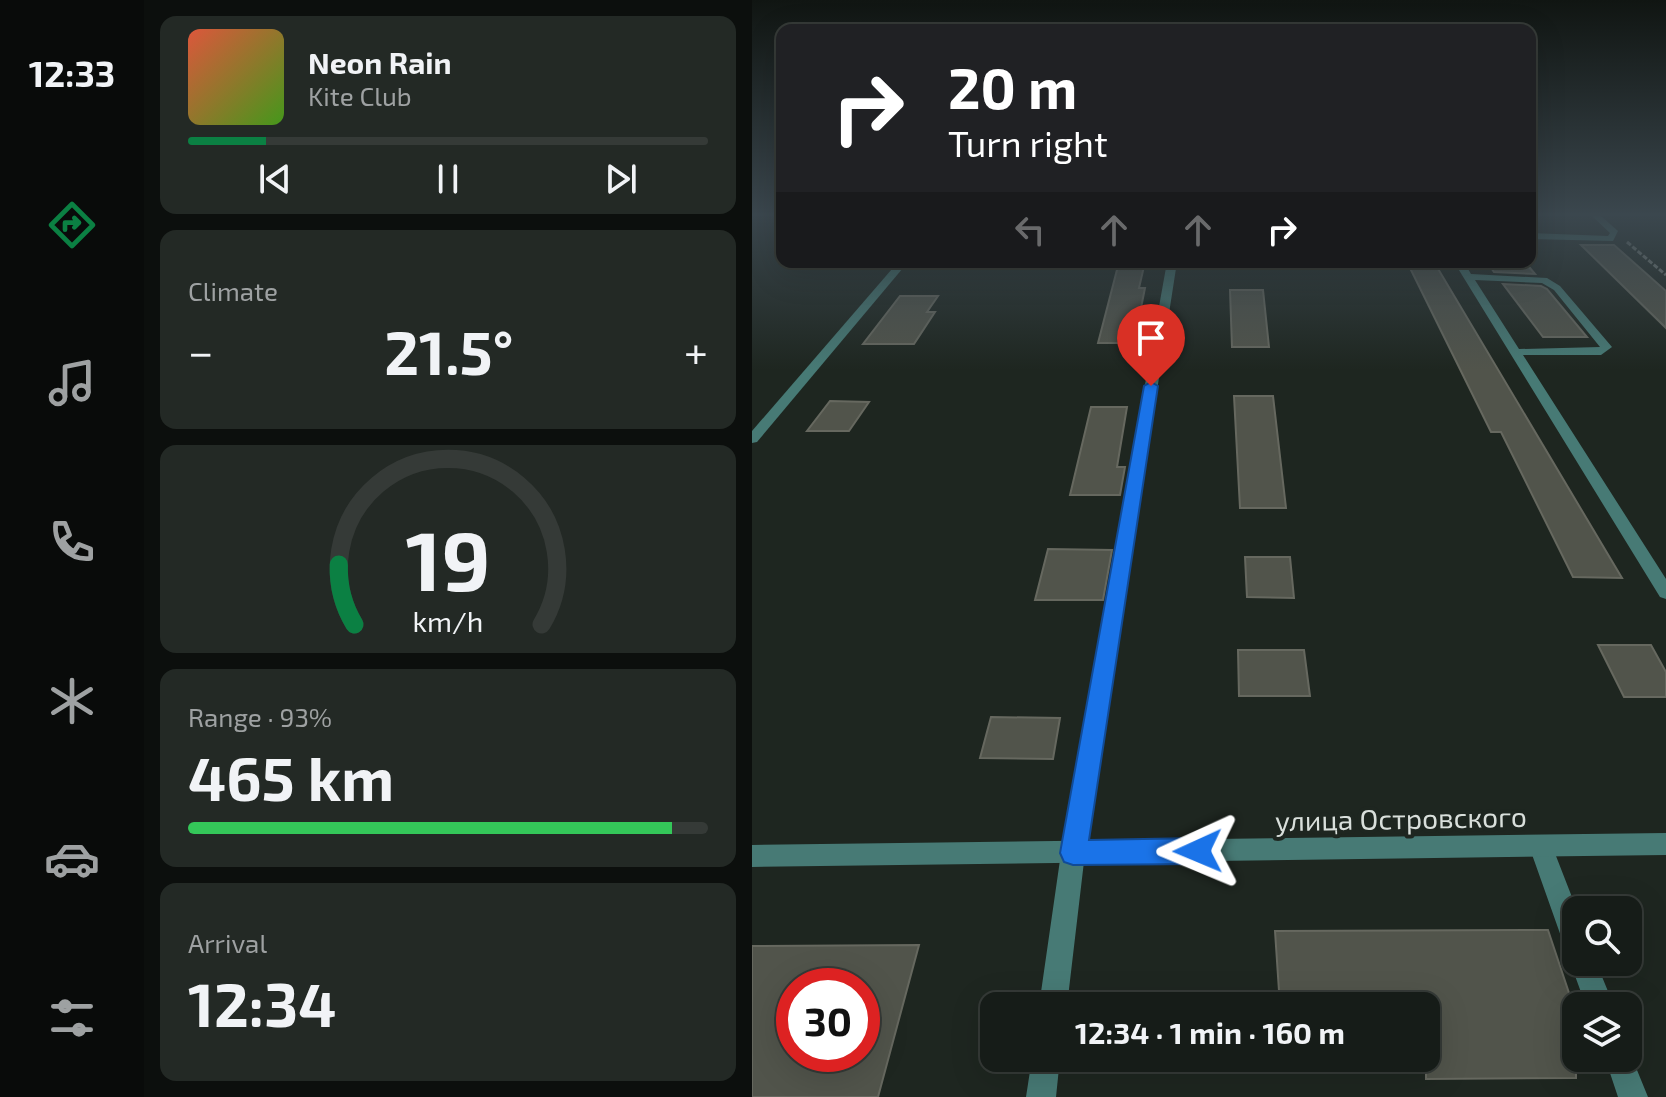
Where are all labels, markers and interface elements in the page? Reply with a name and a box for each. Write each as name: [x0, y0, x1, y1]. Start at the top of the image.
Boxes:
text: Neon Rain: [308, 44, 452, 80]
text: 12:33: [29, 51, 115, 94]
text: 20 m: [948, 53, 1077, 120]
icon: right: [816, 56, 920, 160]
text: Kite Club: [308, 80, 412, 111]
text: Turn right: [948, 121, 1108, 164]
icon: previous: [253, 157, 297, 201]
icon: pause: [426, 157, 470, 201]
icon: next: [599, 157, 643, 201]
icon: directions: [44, 197, 100, 253]
icon: left: [1008, 208, 1052, 252]
icon: ahead: [1092, 208, 1136, 252]
icon: ahead: [1176, 208, 1220, 252]
icon: right: [1260, 208, 1304, 252]
text: Climate: [188, 275, 278, 306]
pin: [1117, 304, 1185, 386]
text: 21.5°: [384, 315, 513, 387]
icon: arrive: [1129, 316, 1173, 360]
text: −: [188, 324, 214, 377]
text: +: [684, 324, 708, 377]
icon: music: [44, 355, 100, 411]
text: 19: [405, 507, 491, 607]
icon: phone: [44, 514, 100, 570]
text: km/h: [413, 603, 483, 638]
icon: climate: [44, 673, 100, 729]
text: Range · 93%: [188, 701, 332, 732]
text: 465 km: [188, 741, 394, 813]
street label: улица Островского: [1275, 799, 1527, 837]
position arrow: [1156, 809, 1240, 893]
icon: car: [44, 831, 100, 887]
map controls: [1562, 896, 1642, 1072]
button: search: [1562, 896, 1642, 976]
text: Arrival: [188, 927, 267, 958]
text: 12:34: [188, 967, 336, 1039]
speed limit sign: 30: [776, 968, 880, 1072]
icon: filters: [44, 990, 100, 1046]
button: layers: [1562, 992, 1642, 1072]
text: 12:34 · 1 min · 160 m: [1075, 1014, 1345, 1050]

